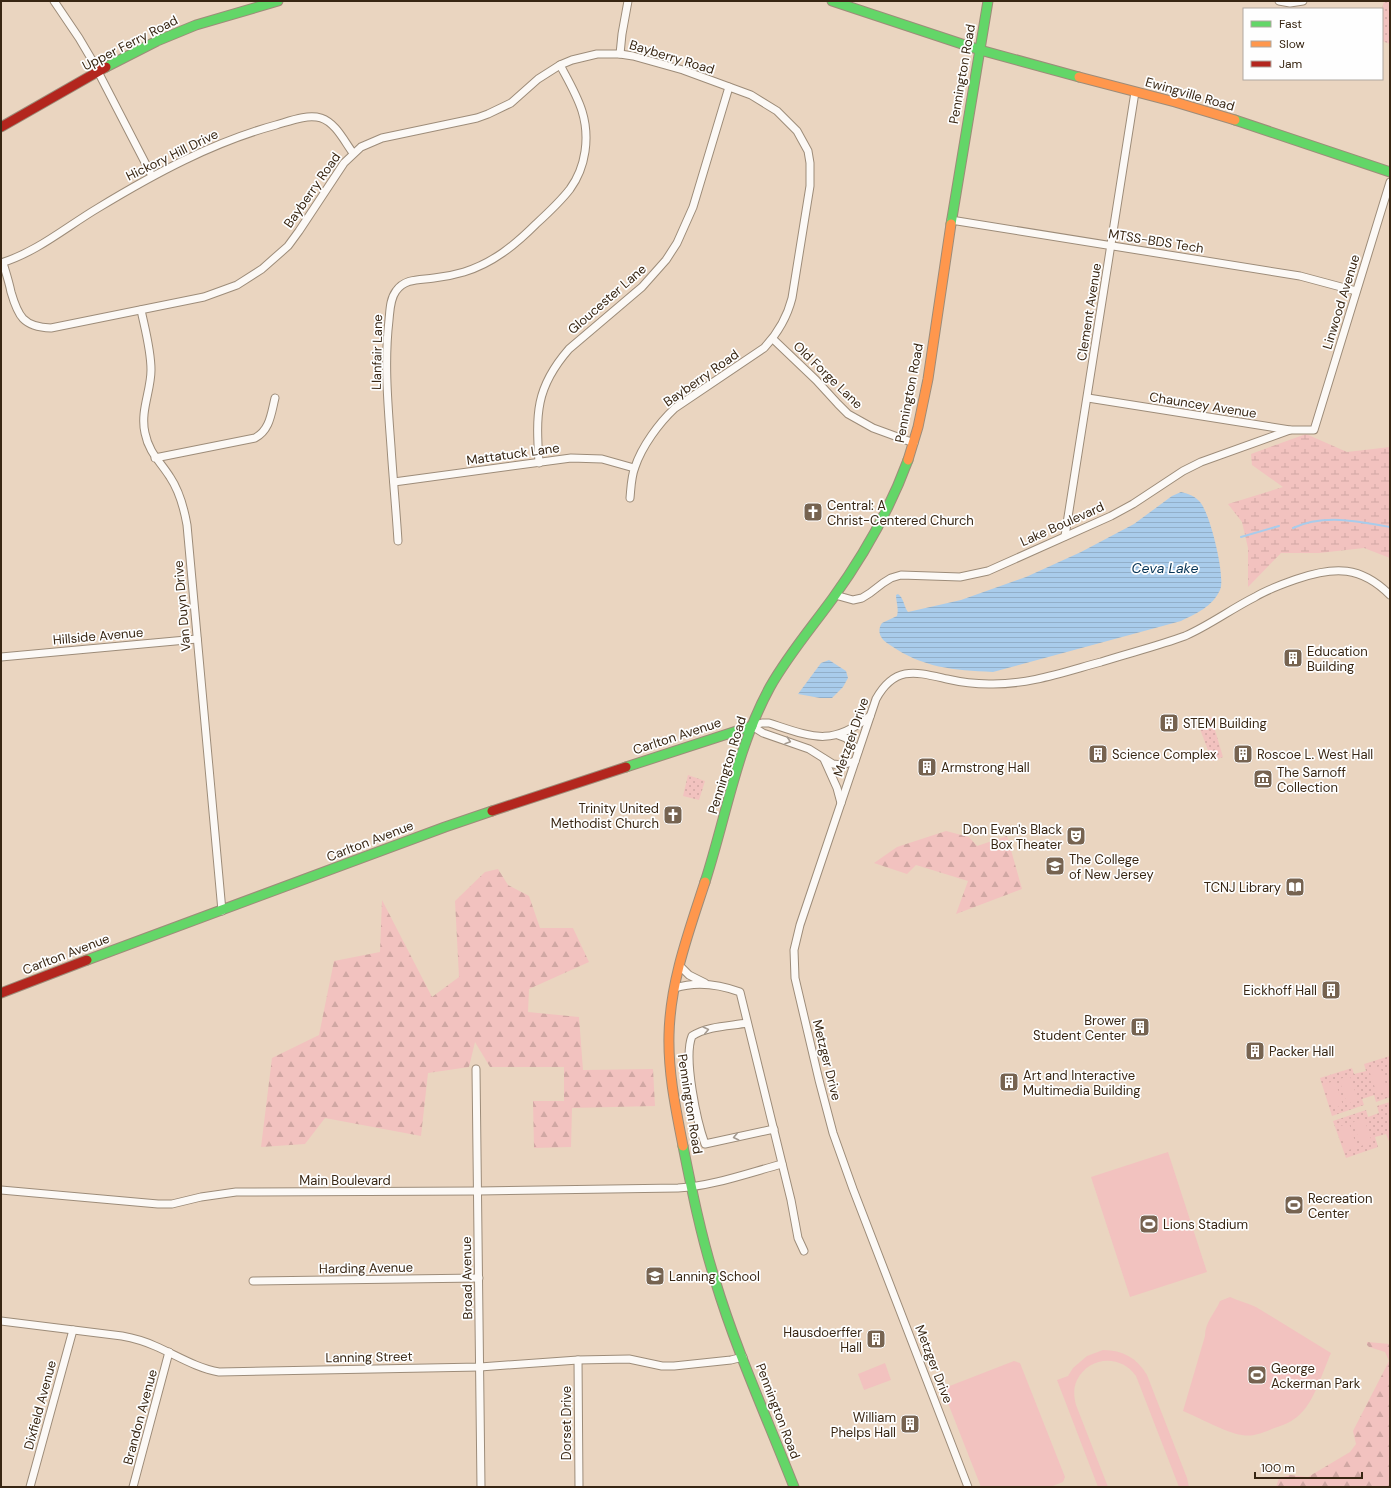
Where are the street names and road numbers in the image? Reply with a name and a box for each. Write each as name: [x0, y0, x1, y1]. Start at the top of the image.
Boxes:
street label: Upper Ferry Road: [79, 12, 181, 74]
street label: Pennington Road: [945, 23, 979, 125]
street label: Bayberry Road: [627, 36, 717, 78]
street label: Ewingville Road: [1143, 73, 1237, 115]
street label: Hickory Hill Drive: [123, 125, 221, 185]
street label: Bayberry Road: [280, 149, 344, 231]
street label: MTSS-BDS Tech: [1107, 225, 1205, 257]
street label: Linwood Avenue: [1318, 253, 1364, 351]
street label: Gloucester Lane: [564, 260, 650, 338]
street label: Clement Avenue: [1073, 262, 1105, 362]
street label: Llanfair Lane: [368, 314, 386, 390]
street label: Old Forge Lane: [790, 338, 866, 412]
street label: Pennington Road: [891, 342, 927, 444]
street label: Bayberry Road: [660, 346, 742, 410]
street label: Chauncey Avenue: [1148, 388, 1258, 422]
street label: Mattatuck Lane: [465, 439, 561, 469]
street label: Lake Boulevard: [1017, 498, 1107, 550]
street label: Van Duyn Drive: [170, 560, 194, 652]
street label: Hillside Avenue: [52, 624, 144, 648]
street label: Metzger Drive: [830, 695, 872, 779]
street label: Carlton Avenue: [631, 714, 723, 758]
street label: Pennington Road: [704, 714, 750, 816]
street label: Carlton Avenue: [324, 817, 416, 865]
street label: Carlton Avenue: [20, 930, 112, 978]
street label: Metzger Drive: [809, 1018, 845, 1102]
street label: Pennington Road: [674, 1053, 706, 1155]
street label: Main Boulevard: [299, 1172, 391, 1189]
street label: Broad Avenue: [458, 1236, 476, 1320]
street label: Harding Avenue: [319, 1259, 413, 1277]
street label: Metzger Drive: [911, 1322, 957, 1406]
street label: Lanning Street: [325, 1348, 413, 1366]
street label: Dixfield Avenue: [20, 1358, 60, 1452]
street label: Pennington Road: [752, 1361, 804, 1461]
street label: Brandon Avenue: [119, 1367, 161, 1467]
street label: Dorset Drive: [558, 1386, 575, 1460]

